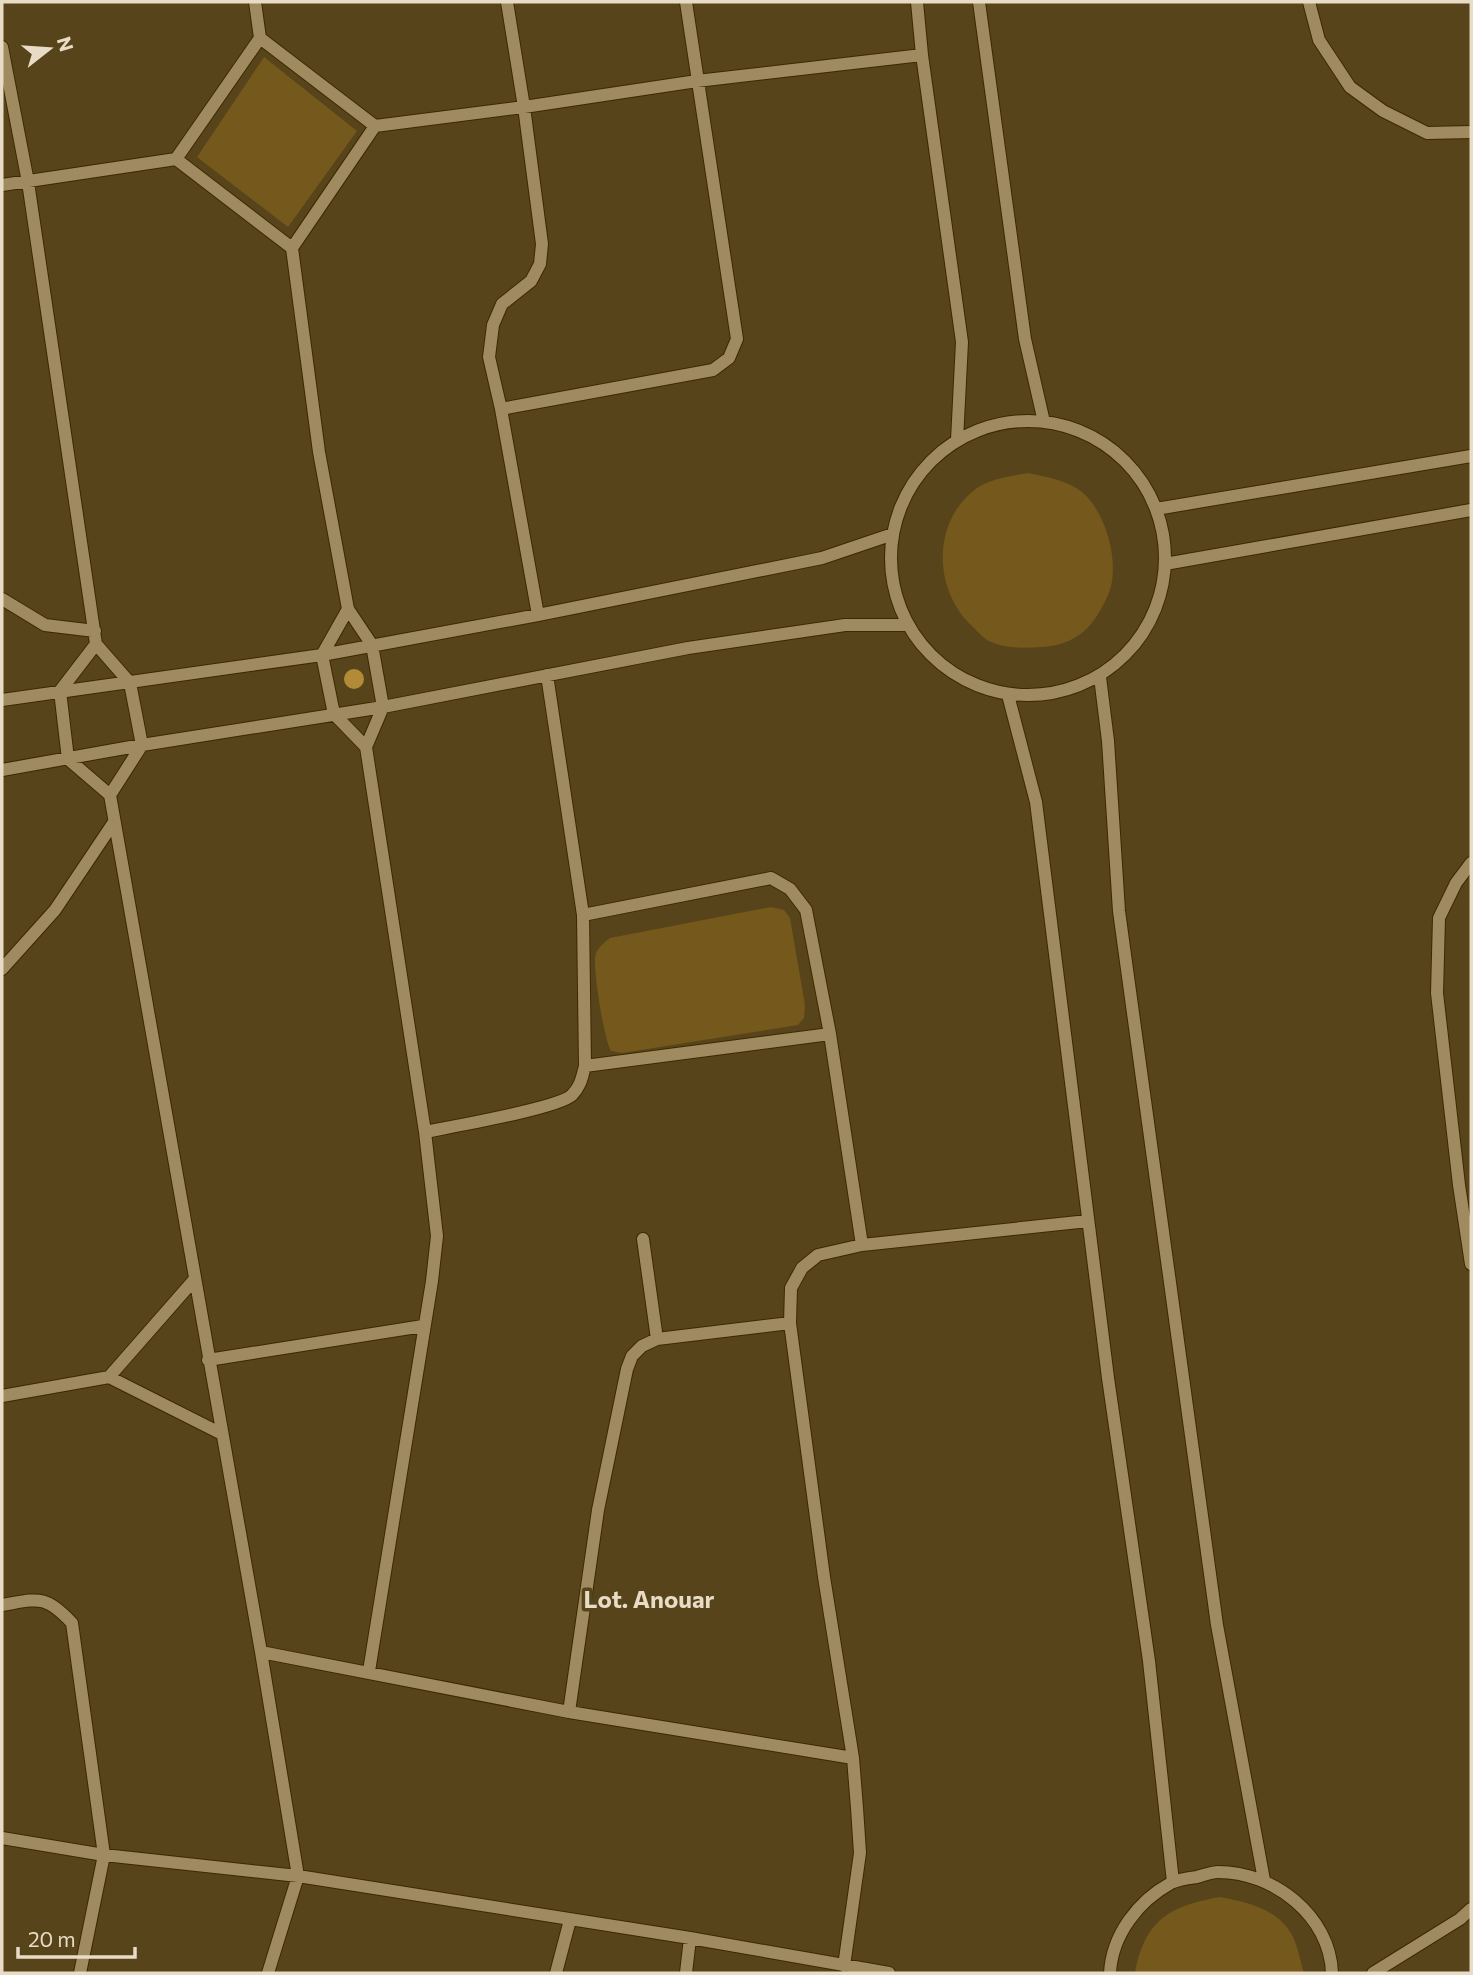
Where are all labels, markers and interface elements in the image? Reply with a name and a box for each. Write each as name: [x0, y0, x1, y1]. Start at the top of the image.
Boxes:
north arrow: [14, 14, 84, 84]
text: N: [53, 34, 79, 54]
district label: Lot. Anouar: [584, 1584, 715, 1613]
scale bar: [18, 1916, 135, 1960]
text: 20 m: [28, 1926, 76, 1951]

